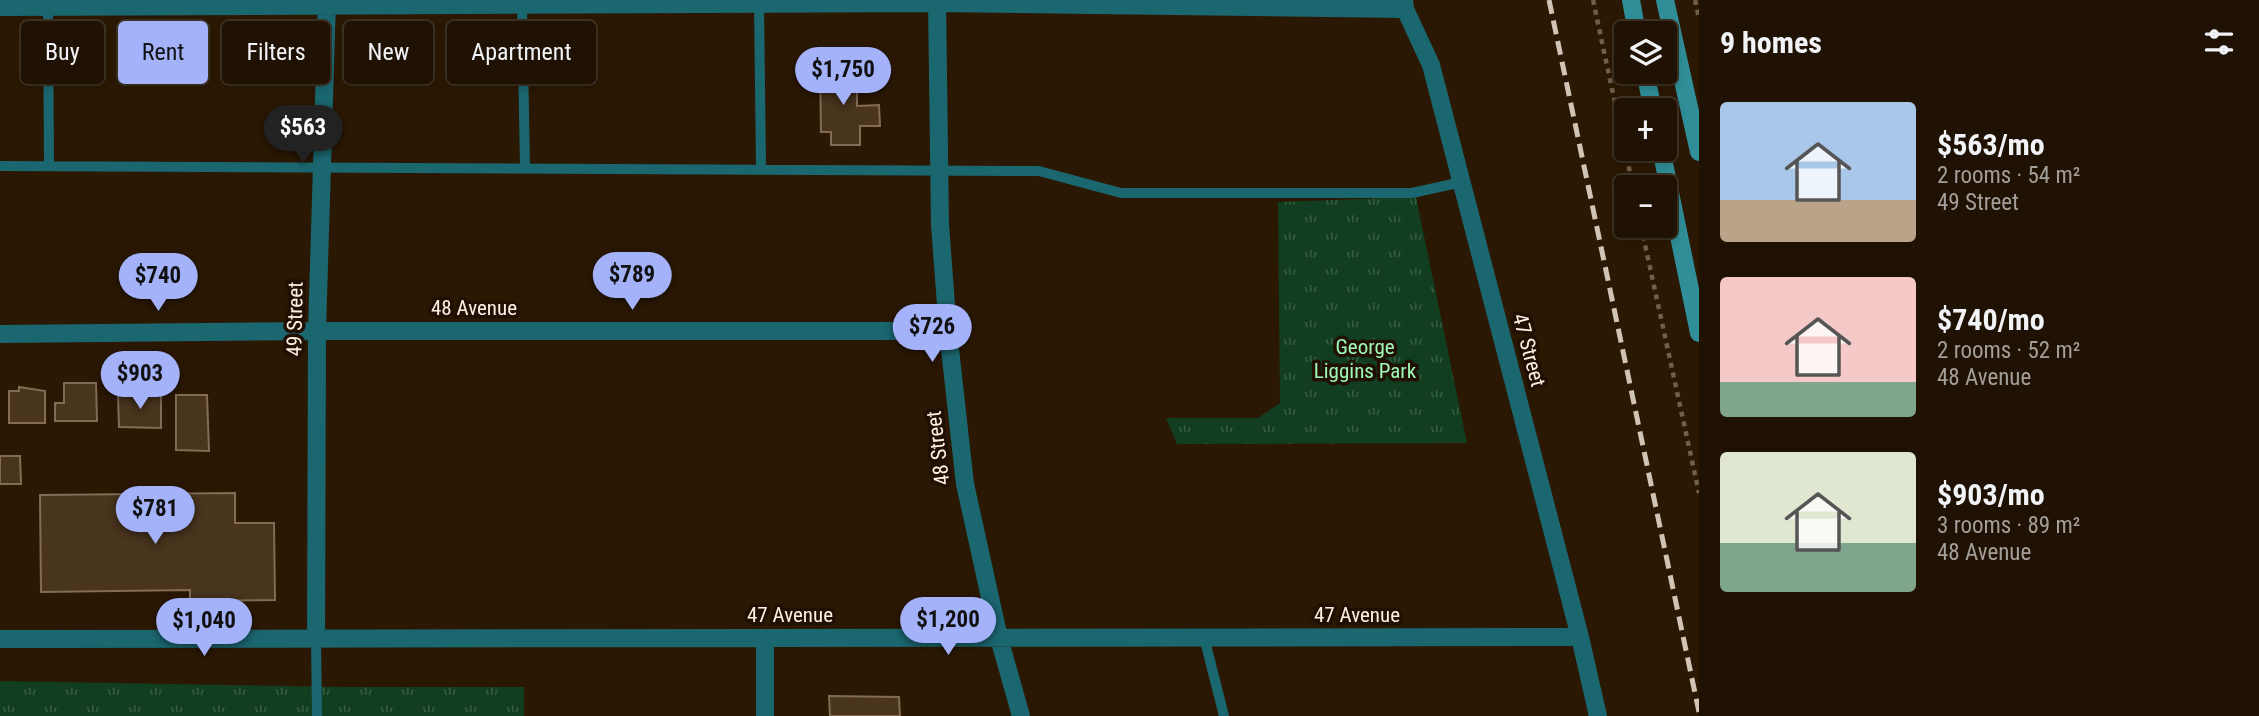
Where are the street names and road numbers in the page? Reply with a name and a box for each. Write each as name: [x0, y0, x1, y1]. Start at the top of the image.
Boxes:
street label: 49 Street: [282, 281, 308, 357]
street label: 48 Avenue: [431, 296, 517, 320]
street label: 47 Street: [1508, 311, 1550, 389]
street label: 48 Street: [922, 409, 954, 487]
street label: 47 Avenue: [747, 603, 833, 627]
street label: 47 Avenue: [1314, 603, 1400, 627]

